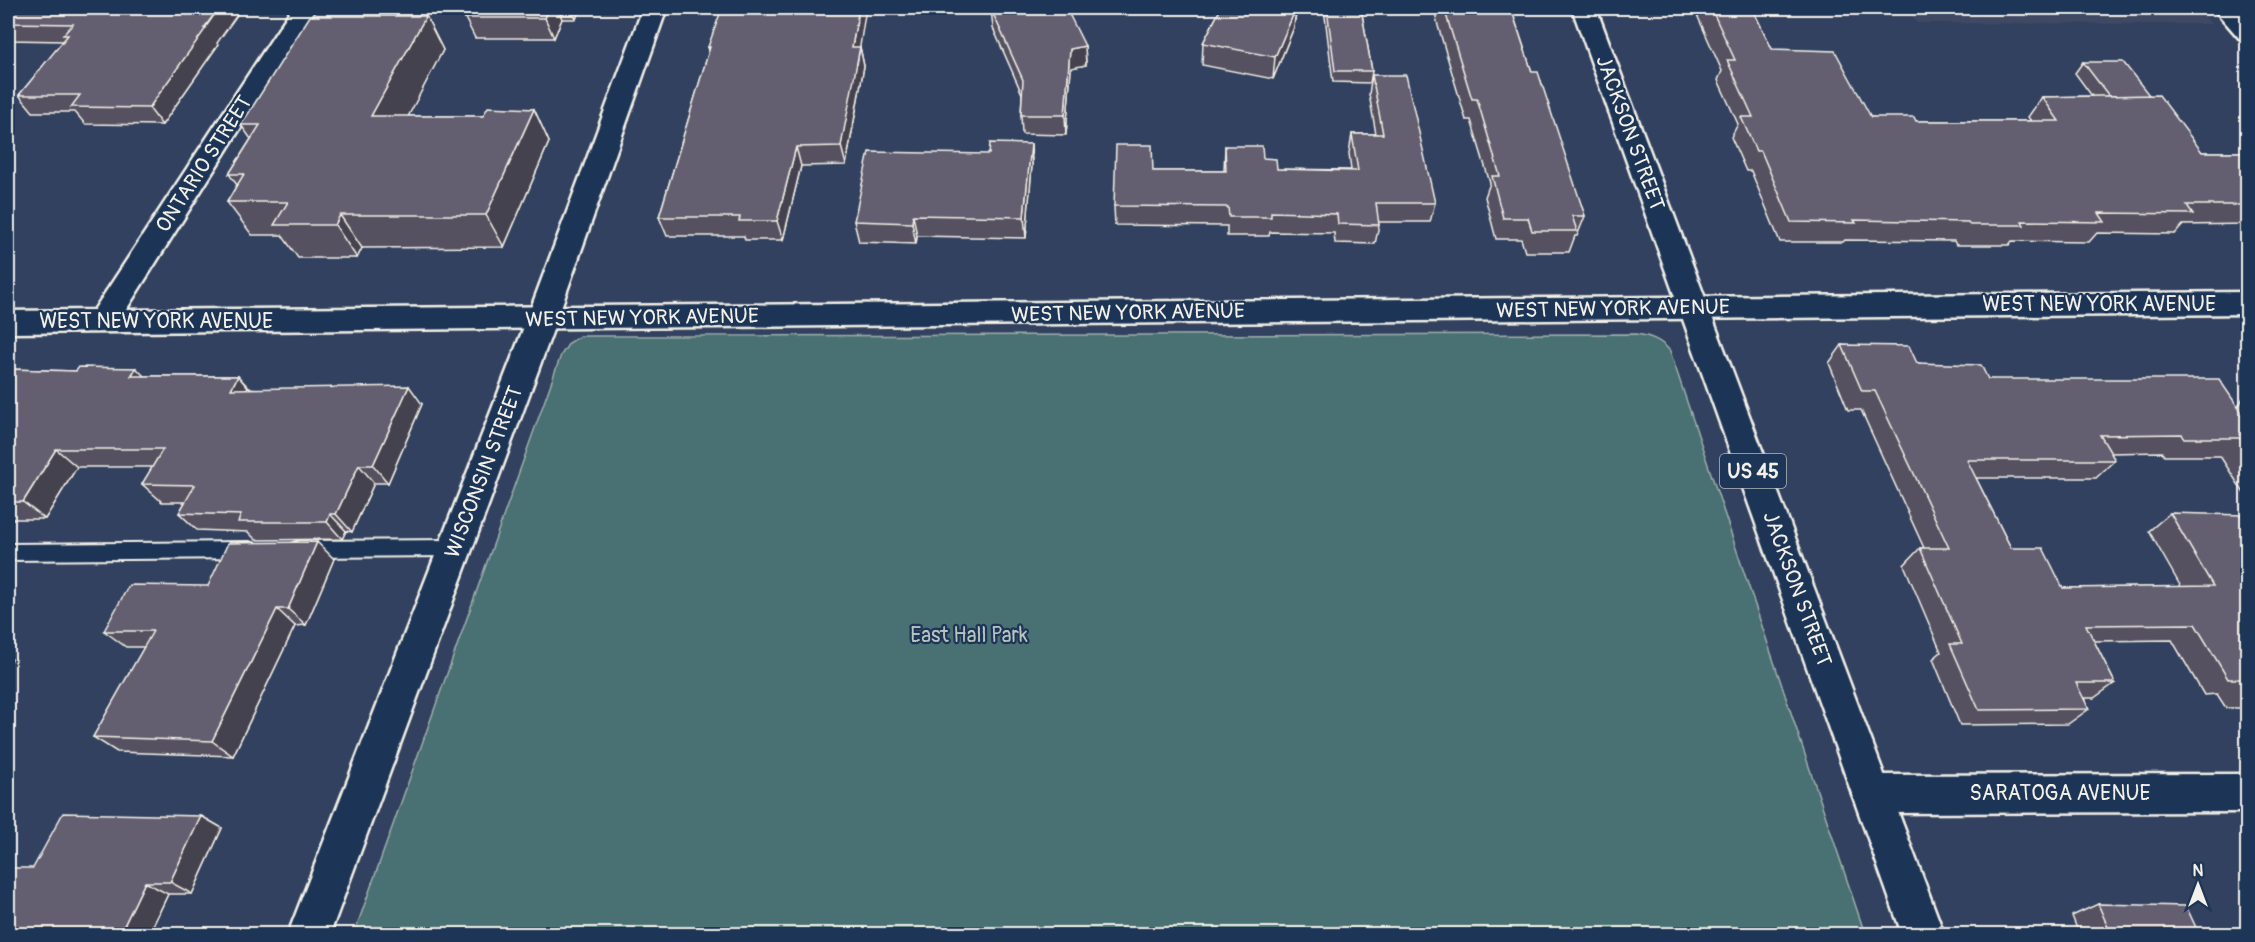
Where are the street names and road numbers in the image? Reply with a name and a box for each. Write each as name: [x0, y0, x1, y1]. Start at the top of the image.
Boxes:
street label: JACKSON STREET: [1589, 52, 1671, 215]
street label: ONTARIO STREET: [150, 90, 258, 237]
street label: WEST NEW YORK AVENUE: [1982, 291, 2216, 318]
street label: WEST NEW YORK AVENUE: [1496, 293, 1730, 325]
street label: WEST NEW YORK AVENUE: [1011, 297, 1245, 329]
street label: WEST NEW YORK AVENUE: [525, 302, 759, 334]
street label: WEST NEW YORK AVENUE: [39, 308, 273, 335]
street label: WISCONSIN STREET: [439, 382, 529, 562]
road number: US 45: [1720, 454, 1786, 488]
street label: JACKSON STREET: [1756, 508, 1838, 671]
street label: SARATOGA AVENUE: [1970, 780, 2151, 807]

